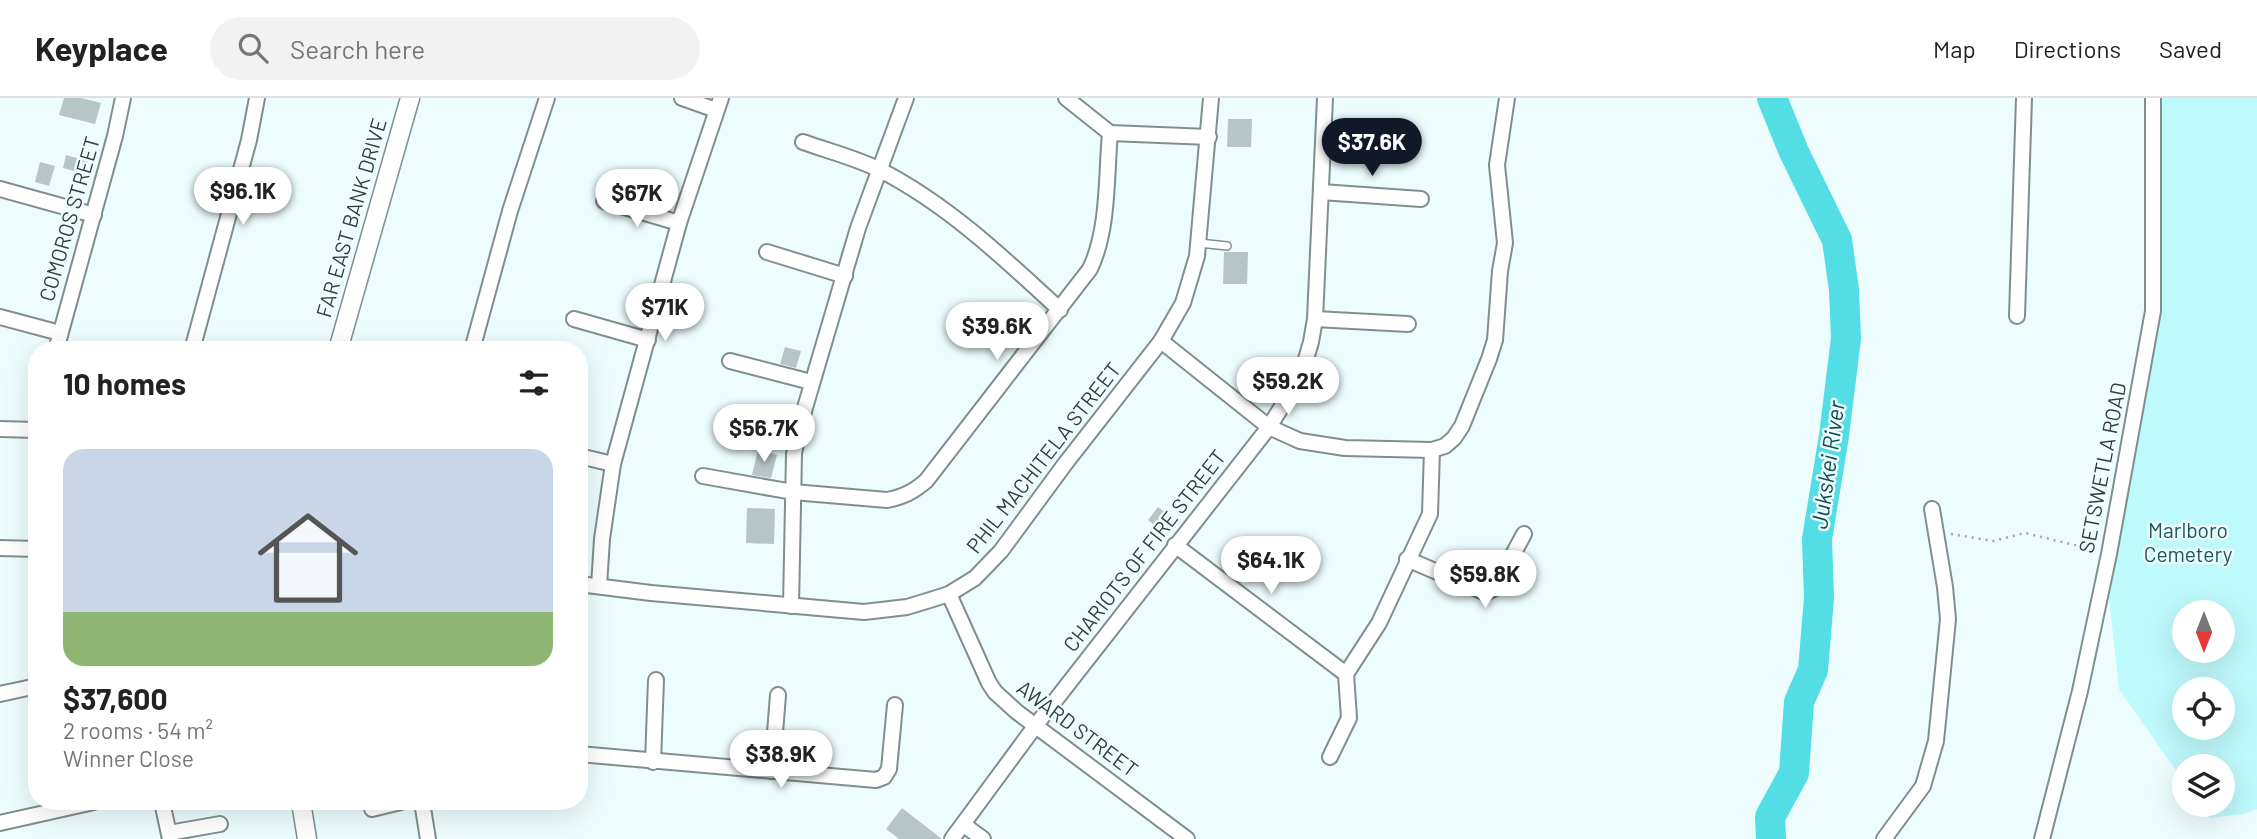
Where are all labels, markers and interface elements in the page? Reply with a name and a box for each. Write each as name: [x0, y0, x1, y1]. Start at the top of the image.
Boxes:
search box: [210, 17, 700, 80]
text: Keyplace: [35, 28, 168, 68]
icon: search: [234, 29, 272, 67]
text: Search here: [290, 33, 425, 64]
text: Map: [1933, 34, 1976, 63]
text: Directions: [2014, 34, 2121, 63]
text: Saved: [2159, 34, 2222, 63]
street label: FAR EAST BANK DRIVE: [310, 115, 391, 320]
pin: $37.6K: [1315, 118, 1429, 178]
text: $37.6K: [1338, 127, 1406, 155]
street label: COMOROS STREET: [33, 133, 104, 304]
pin: $96.1K: [186, 167, 300, 227]
pin: $67K: [596, 170, 678, 229]
text: $96.1K: [210, 176, 276, 204]
text: $67K: [611, 178, 663, 206]
pin: $71K: [624, 284, 706, 343]
text: $71K: [641, 292, 689, 320]
pin: $39.6K: [940, 302, 1054, 362]
text: $39.6K: [962, 311, 1032, 339]
street label: PHIL MACHITELA STREET: [960, 357, 1125, 558]
pin: $59.2K: [1231, 358, 1345, 417]
icon: filters: [515, 364, 553, 402]
text: 10 homes: [63, 365, 186, 401]
text: $59.2K: [1252, 366, 1324, 394]
street label: SETSWETLA ROAD: [2073, 380, 2130, 555]
water label: Jukskei River: [1804, 398, 1850, 531]
pin: $56.7K: [707, 404, 821, 464]
text: $56.7K: [729, 413, 799, 441]
street label: CHARIOTS OF FIRE STREET: [1057, 444, 1230, 656]
icon: home: [245, 495, 371, 621]
park label: Marlboro Cemetery: [2144, 517, 2233, 566]
pin: $64.1K: [1214, 536, 1328, 596]
text: $64.1K: [1237, 545, 1305, 573]
pin: $59.8K: [1428, 550, 1542, 610]
text: $59.8K: [1450, 559, 1520, 587]
north arrow: [2172, 600, 2235, 663]
map controls: [2172, 600, 2235, 817]
street label: AWARD STREET: [1012, 674, 1143, 781]
button: locate: [2172, 677, 2235, 740]
text: $37,600: [63, 680, 168, 716]
text: 2 rooms · 54 m²: [63, 716, 213, 744]
pin: $38.9K: [724, 730, 838, 790]
text: $38.9K: [746, 739, 816, 767]
text: Winner Close: [63, 744, 194, 772]
button: layers: [2172, 754, 2235, 817]

